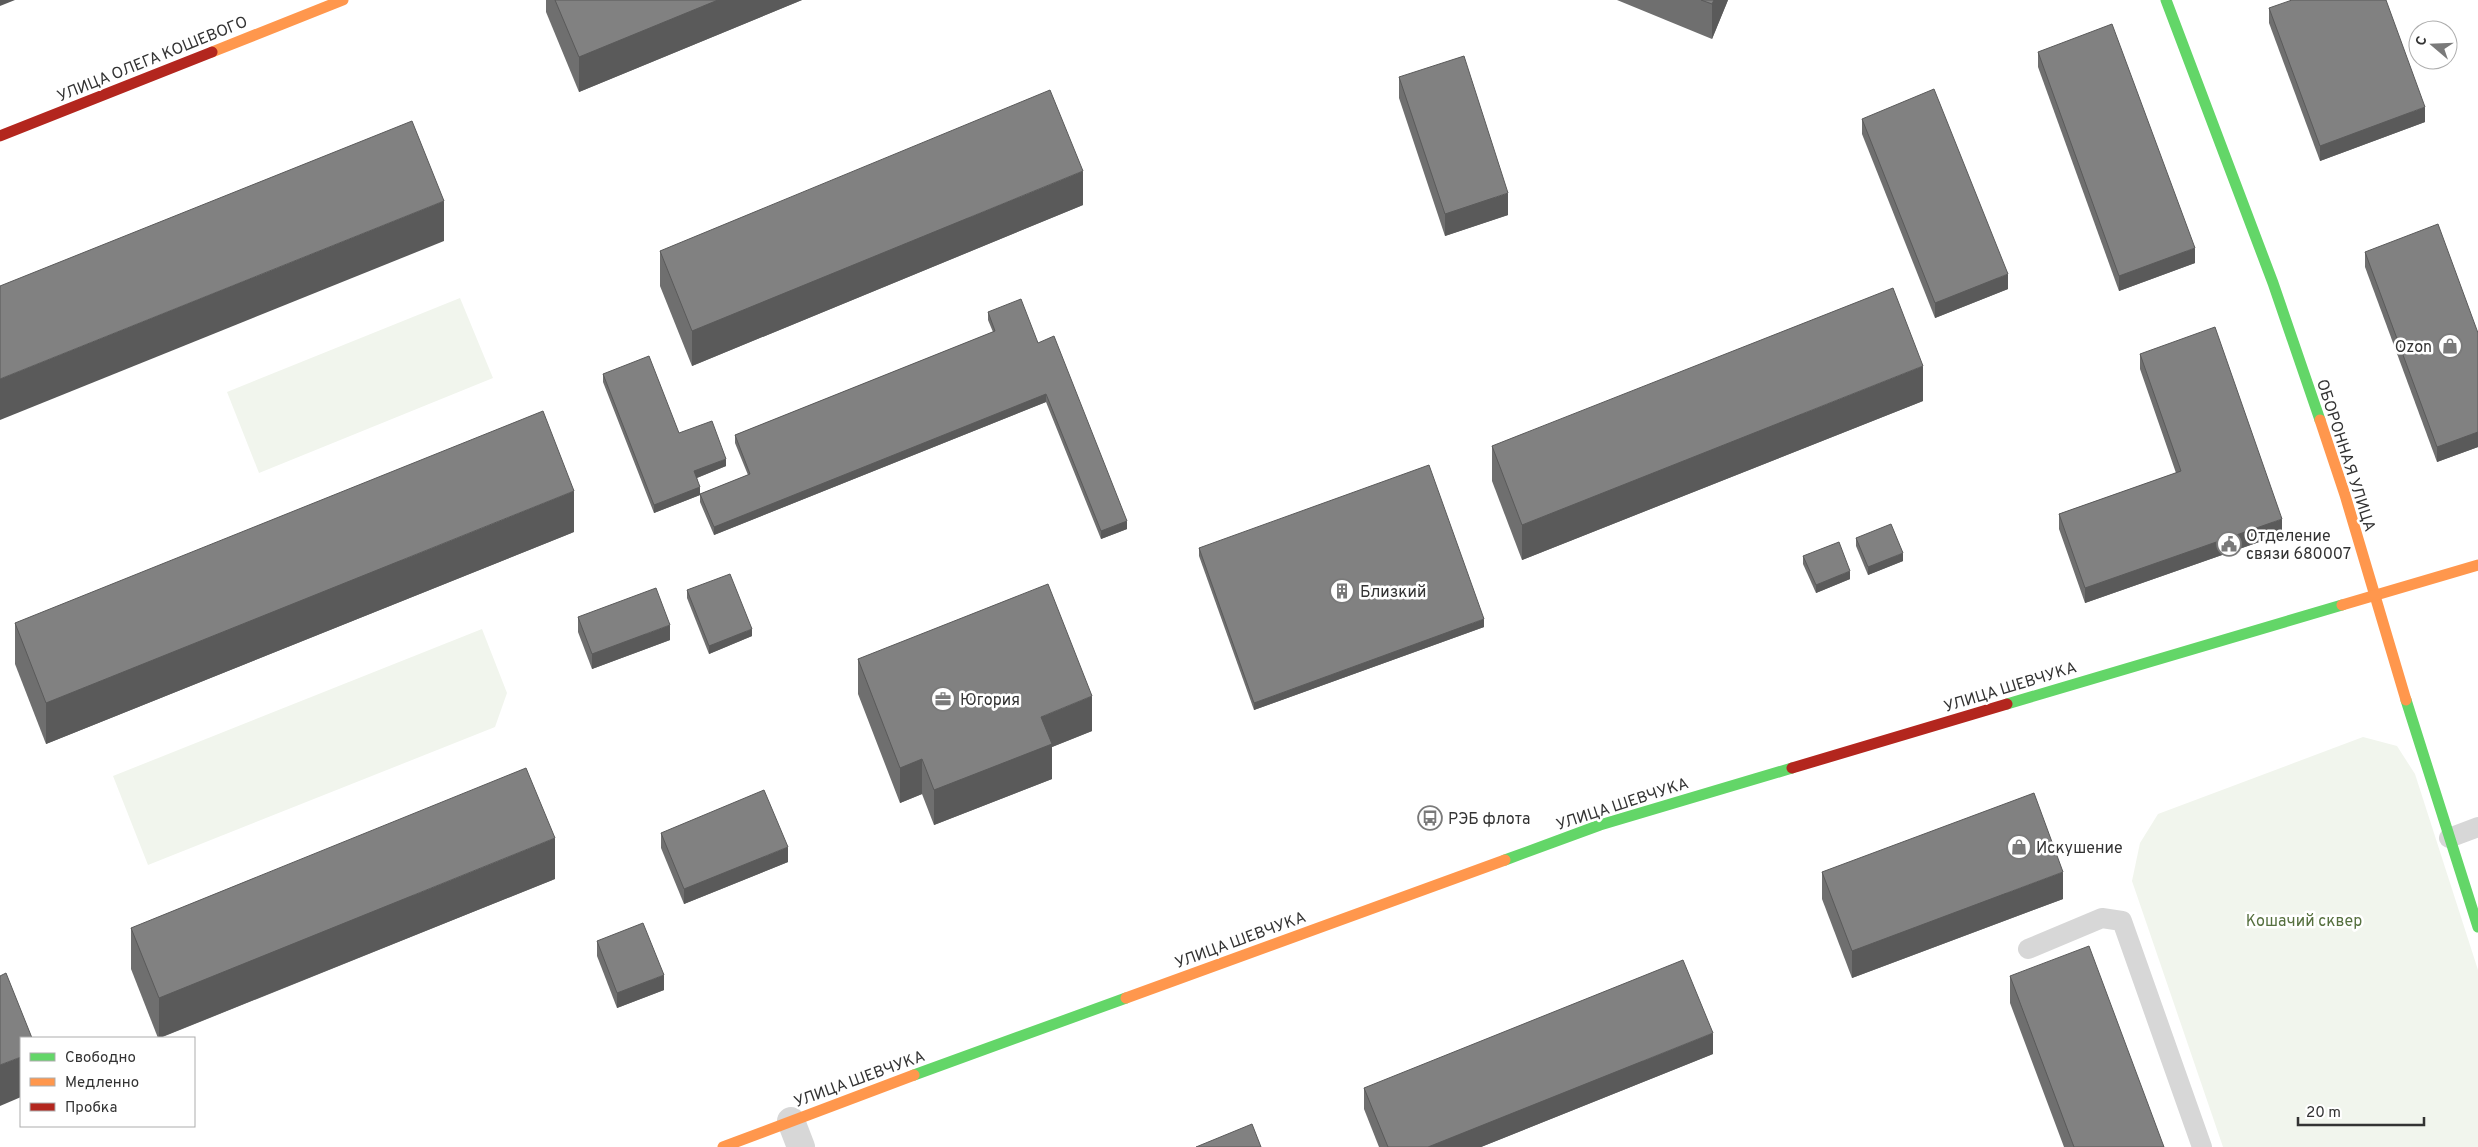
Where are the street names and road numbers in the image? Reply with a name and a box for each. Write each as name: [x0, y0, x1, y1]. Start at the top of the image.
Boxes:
street label: УЛИЦА ОЛЕГА КОШЕВОГО: [55, 12, 251, 107]
street label: ОБОРОННАЯ УЛИЦА: [2311, 377, 2379, 534]
street label: УЛИЦА ШЕВЧУКА: [1942, 658, 2080, 718]
street label: УЛИЦА ШЕВЧУКА: [1554, 774, 1691, 836]
street label: УЛИЦА ШЕВЧУКА: [1172, 908, 1309, 974]
street label: УЛИЦА ШЕВЧУКА: [791, 1047, 928, 1113]

